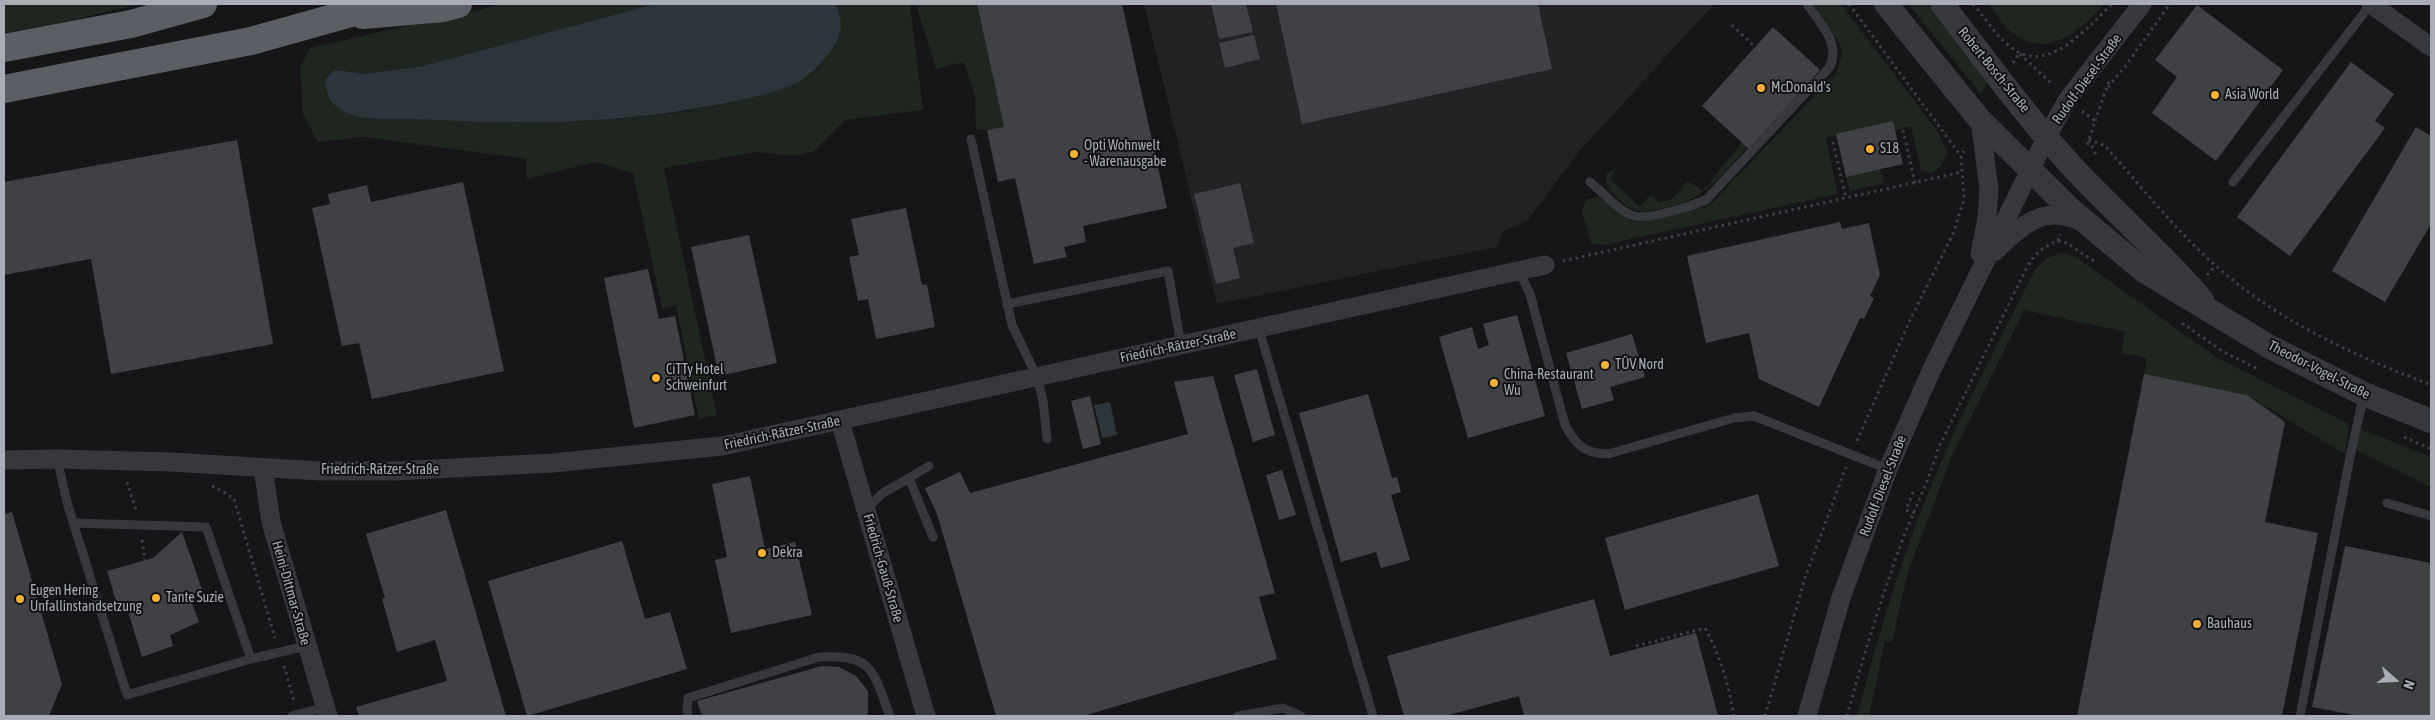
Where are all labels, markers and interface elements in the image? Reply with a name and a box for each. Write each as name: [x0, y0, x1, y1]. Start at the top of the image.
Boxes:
street label: Robert-Bosch-Straße: [1954, 24, 2034, 116]
street label: Rudolf-Diesel-Straße: [2049, 31, 2125, 127]
place label: McDonald's: [1771, 80, 1831, 96]
marker: McDonald's: [1755, 82, 1767, 94]
place label: Asia World: [2225, 87, 2279, 103]
marker: Asia World: [2209, 89, 2221, 101]
place label: Opti Wohnwelt - Warenausgabe: [1084, 138, 1166, 170]
place label: S18: [1880, 141, 1899, 157]
marker: S18: [1864, 143, 1876, 155]
marker: Opti Wohnwelt - Warenausgabe: [1068, 148, 1080, 160]
street label: Friedrich-Rätzer-Straße: [1118, 326, 1238, 366]
street label: Theodor-Vogel-Straße: [2265, 337, 2373, 403]
place label: TÜV Nord: [1615, 357, 1664, 373]
marker: TÜV Nord: [1599, 359, 1611, 371]
place label: CiTTy Hotel Schweinfurt: [666, 362, 727, 394]
place label: China-Restaurant Wu: [1504, 367, 1594, 400]
marker: CiTTy Hotel Schweinfurt: [650, 372, 662, 384]
marker: China-Restaurant Wu: [1488, 377, 1500, 389]
street label: Friedrich-Rätzer-Straße: [722, 413, 842, 453]
street label: Rudolf-Diesel-Straße: [1856, 433, 1910, 539]
street label: Friedrich-Rätzer-Straße: [321, 462, 439, 478]
street label: Friedrich-Gauß-Straße: [859, 512, 907, 624]
street label: Heini-Dittmar-Straße: [268, 539, 314, 647]
place label: Dekra: [772, 545, 803, 561]
marker: Dekra: [756, 547, 768, 559]
place label: Eugen Hering Unfallinstandsetzung: [30, 583, 142, 616]
place label: Tante Suzie: [166, 590, 224, 606]
marker: Tante Suzie: [150, 592, 162, 604]
marker: Eugen Hering Unfallinstandsetzung: [14, 593, 26, 605]
place label: Bauhaus: [2207, 616, 2252, 632]
marker: Bauhaus: [2191, 618, 2203, 630]
north arrow: [2370, 655, 2420, 705]
text: N: [2400, 678, 2418, 691]

